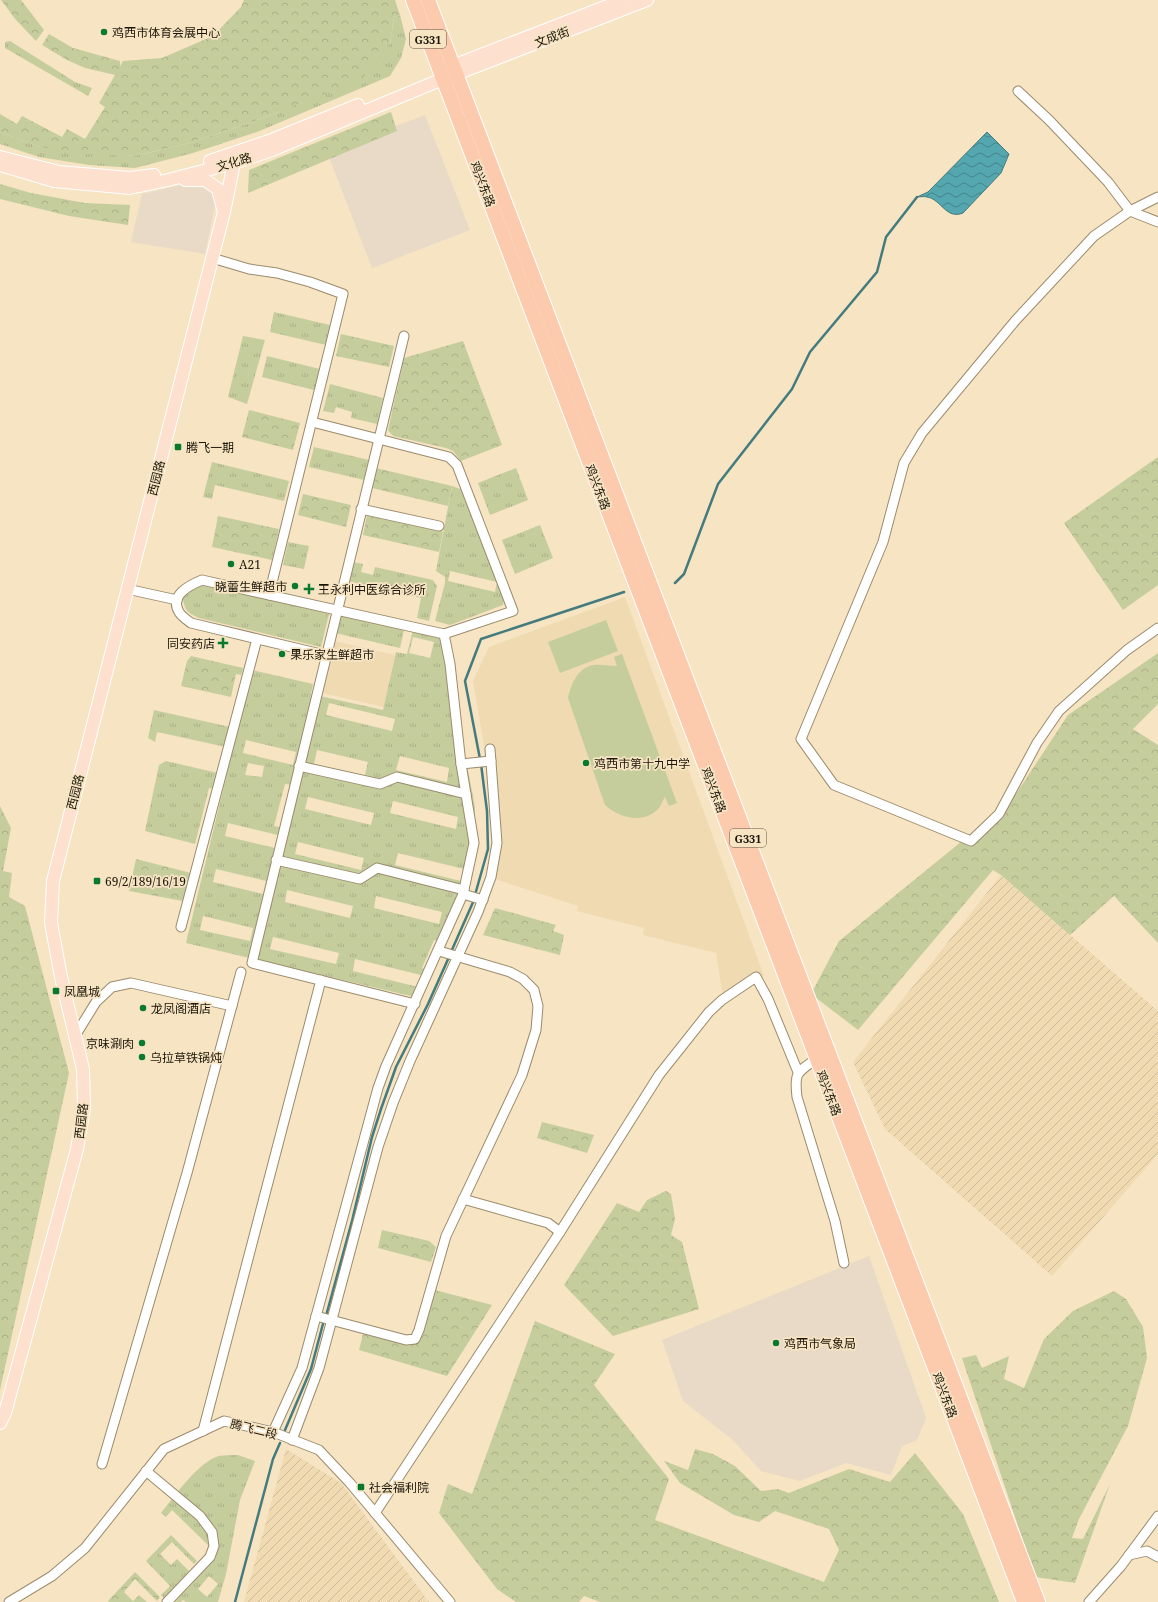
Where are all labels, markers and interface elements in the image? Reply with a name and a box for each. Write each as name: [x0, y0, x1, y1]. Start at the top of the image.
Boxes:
street label: 文成街: [532, 23, 572, 51]
place label: 鸡西市体育会展中心: [112, 24, 220, 41]
marker: 鸡西市体育会展中心: [99, 27, 109, 37]
road number: G331: [410, 30, 446, 48]
street label: 文化路: [214, 149, 254, 175]
street label: 鸡兴东路: [466, 159, 500, 209]
place label: 腾飞一期: [186, 439, 234, 456]
marker: 腾飞一期: [173, 442, 183, 452]
street label: 西园路: [143, 458, 169, 498]
street label: 鸡兴东路: [581, 462, 615, 512]
place label: A21: [239, 556, 261, 573]
marker: A21: [226, 559, 236, 569]
place label: 晓蕾生鲜超市: [215, 578, 287, 595]
marker: 晓蕾生鲜超市: [290, 581, 300, 591]
place label: 王永利中医综合诊所: [318, 581, 426, 598]
marker: 王永利中医综合诊所: [303, 583, 315, 595]
place label: 同安药店: [167, 635, 215, 652]
marker: 同安药店: [218, 638, 228, 648]
place label: 果乐家生鲜超市: [290, 646, 374, 663]
marker: 果乐家生鲜超市: [277, 649, 287, 659]
place label: 鸡西市第十九中学: [594, 755, 690, 772]
marker: 鸡西市第十九中学: [581, 758, 591, 768]
street label: 鸡兴东路: [697, 765, 731, 815]
street label: 西园路: [62, 772, 88, 812]
road number: G331: [730, 829, 766, 847]
place label: 69/2/189/16/19: [105, 873, 186, 890]
marker: 69/2/189/16/19: [92, 876, 102, 886]
place label: 凤凰城: [64, 983, 100, 1000]
marker: 凤凰城: [51, 986, 61, 996]
place label: 龙凤阁酒店: [151, 1000, 211, 1017]
marker: 龙凤阁酒店: [138, 1003, 148, 1013]
place label: 京味涮肉: [86, 1035, 134, 1052]
marker: 京味涮肉: [137, 1038, 147, 1048]
place label: 乌拉草铁锅炖: [150, 1049, 222, 1066]
marker: 乌拉草铁锅炖: [137, 1052, 147, 1062]
street label: 鸡兴东路: [812, 1068, 846, 1118]
street label: 西园路: [70, 1102, 92, 1140]
place label: 鸡西市气象局: [784, 1335, 856, 1352]
marker: 鸡西市气象局: [771, 1338, 781, 1348]
street label: 鸡兴东路: [928, 1370, 962, 1420]
street label: 腾飞二段: [229, 1415, 279, 1443]
place label: 社会福利院: [369, 1479, 429, 1496]
marker: 社会福利院: [356, 1482, 366, 1492]

